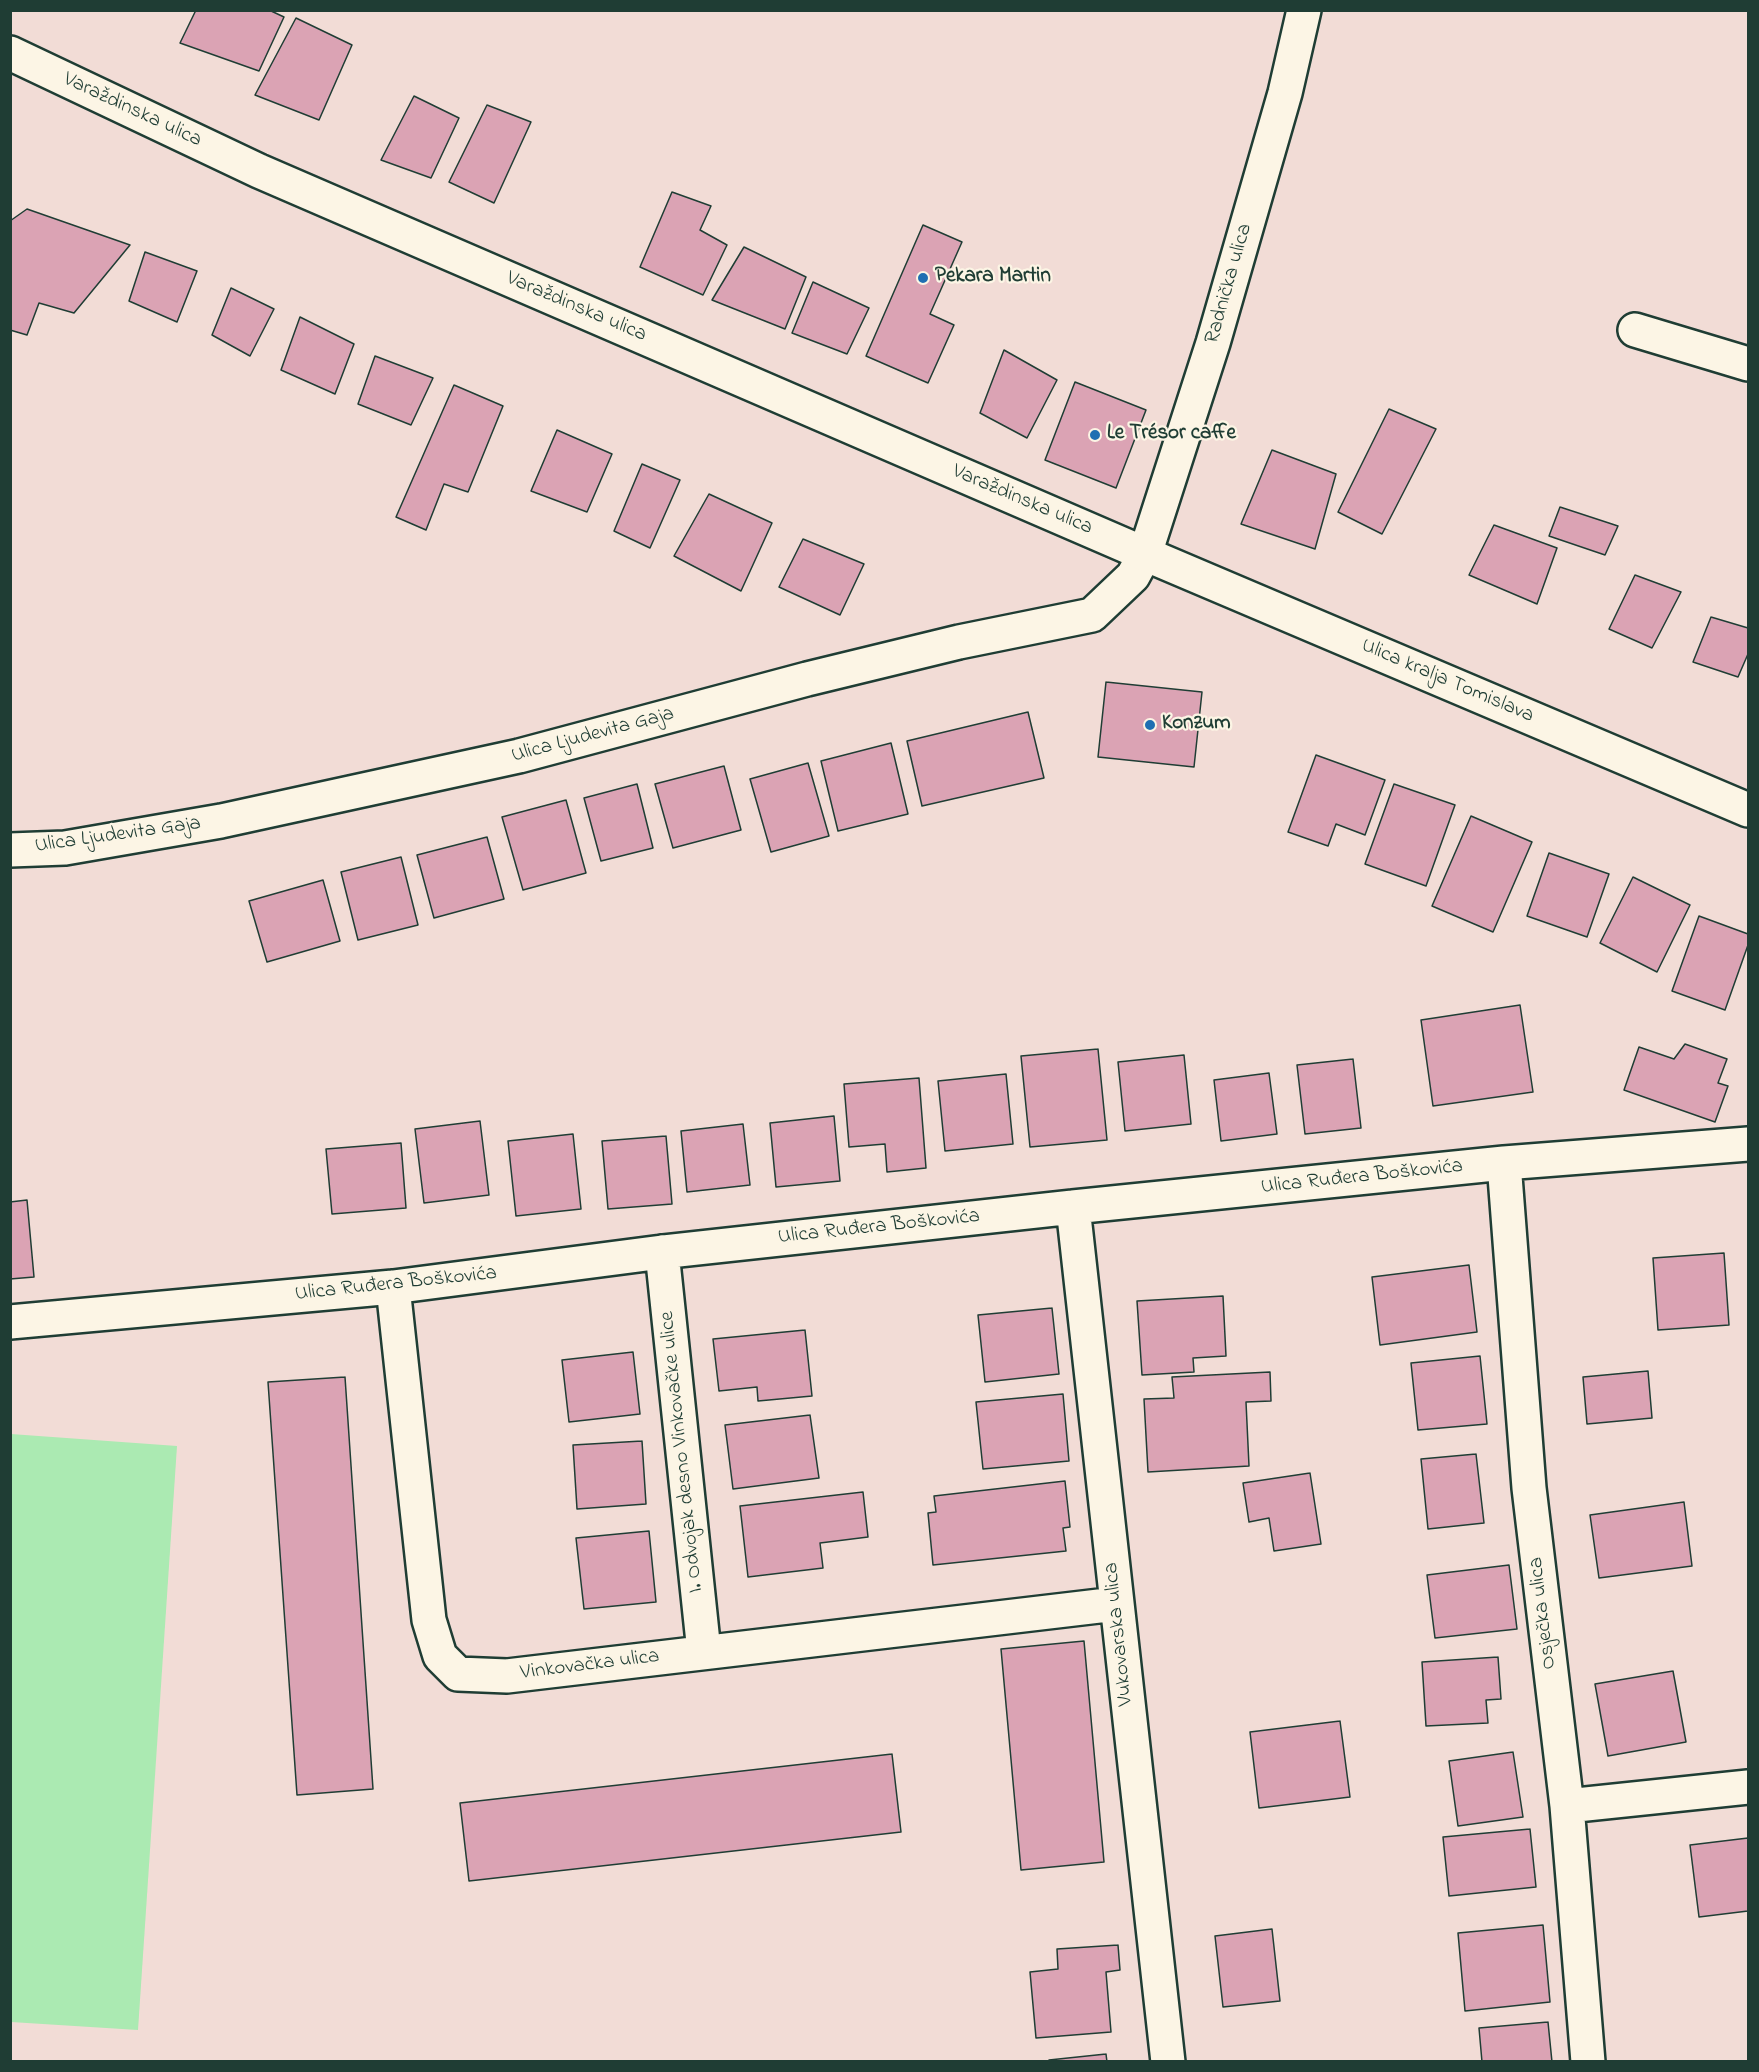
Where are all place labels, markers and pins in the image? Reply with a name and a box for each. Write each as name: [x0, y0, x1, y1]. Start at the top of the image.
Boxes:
place label: Pekara Martin: [935, 265, 1051, 291]
marker: Pekara Martin: [916, 271, 930, 285]
place label: Le Trésor caffe: [1107, 422, 1236, 448]
marker: Le Trésor caffe: [1088, 428, 1102, 442]
place label: Konzum: [1162, 712, 1231, 738]
marker: Konzum: [1143, 718, 1157, 732]

